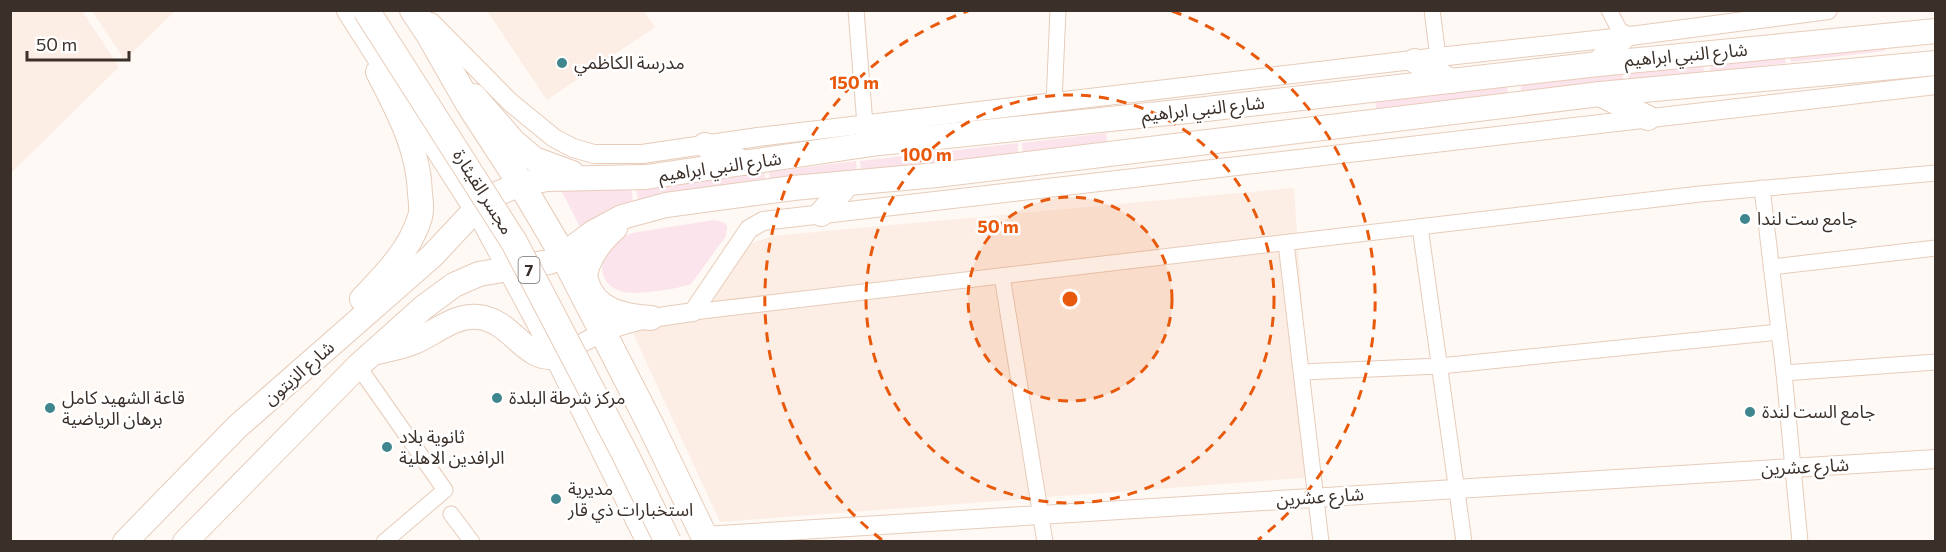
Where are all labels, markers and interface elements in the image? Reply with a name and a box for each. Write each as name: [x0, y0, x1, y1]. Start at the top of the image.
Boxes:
scale bar: [27, 24, 129, 62]
text: 50 m: [36, 33, 77, 55]
street label: شارع النبي ابراهيم: [1623, 38, 1749, 74]
place label: مدرسة الكاظمي: [574, 51, 685, 76]
marker: مدرسة الكاظمي: [555, 56, 569, 70]
text: 150 m: [829, 71, 879, 93]
street label: شارع النبي ابراهيم: [1140, 91, 1266, 129]
text: 100 m: [900, 143, 952, 165]
street label: مجسر القيثارة: [448, 145, 519, 239]
street label: شارع النبي ابراهيم: [657, 147, 783, 189]
place label: جامع ست لندا: [1757, 207, 1857, 233]
marker: جامع ست لندا: [1738, 212, 1752, 226]
text: 50 m: [977, 215, 1019, 237]
road number: 7: [518, 257, 540, 283]
centre of rings: [1060, 289, 1080, 309]
street label: شارع الزيتون: [258, 335, 341, 412]
place label: قاعة الشهيد كامل برهان الرياضية: [62, 386, 185, 430]
place label: مركز شرطة البلدة: [509, 386, 625, 409]
marker: مركز شرطة البلدة: [490, 391, 504, 405]
place label: جامع الست لندة: [1762, 400, 1875, 426]
marker: قاعة الشهيد كامل برهان الرياضية: [43, 401, 57, 415]
marker: جامع الست لندة: [1743, 405, 1757, 419]
place label: ثانوية بلاد الرافدين الاهلية: [399, 425, 504, 469]
marker: ثانوية بلاد الرافدين الاهلية: [380, 440, 394, 454]
street label: شارع عشرين: [1760, 453, 1850, 483]
place label: مديرية استخبارات ذي قار: [567, 477, 693, 523]
street label: شارع عشرين: [1275, 482, 1365, 514]
marker: مديرية استخبارات ذي قار: [549, 492, 563, 506]

